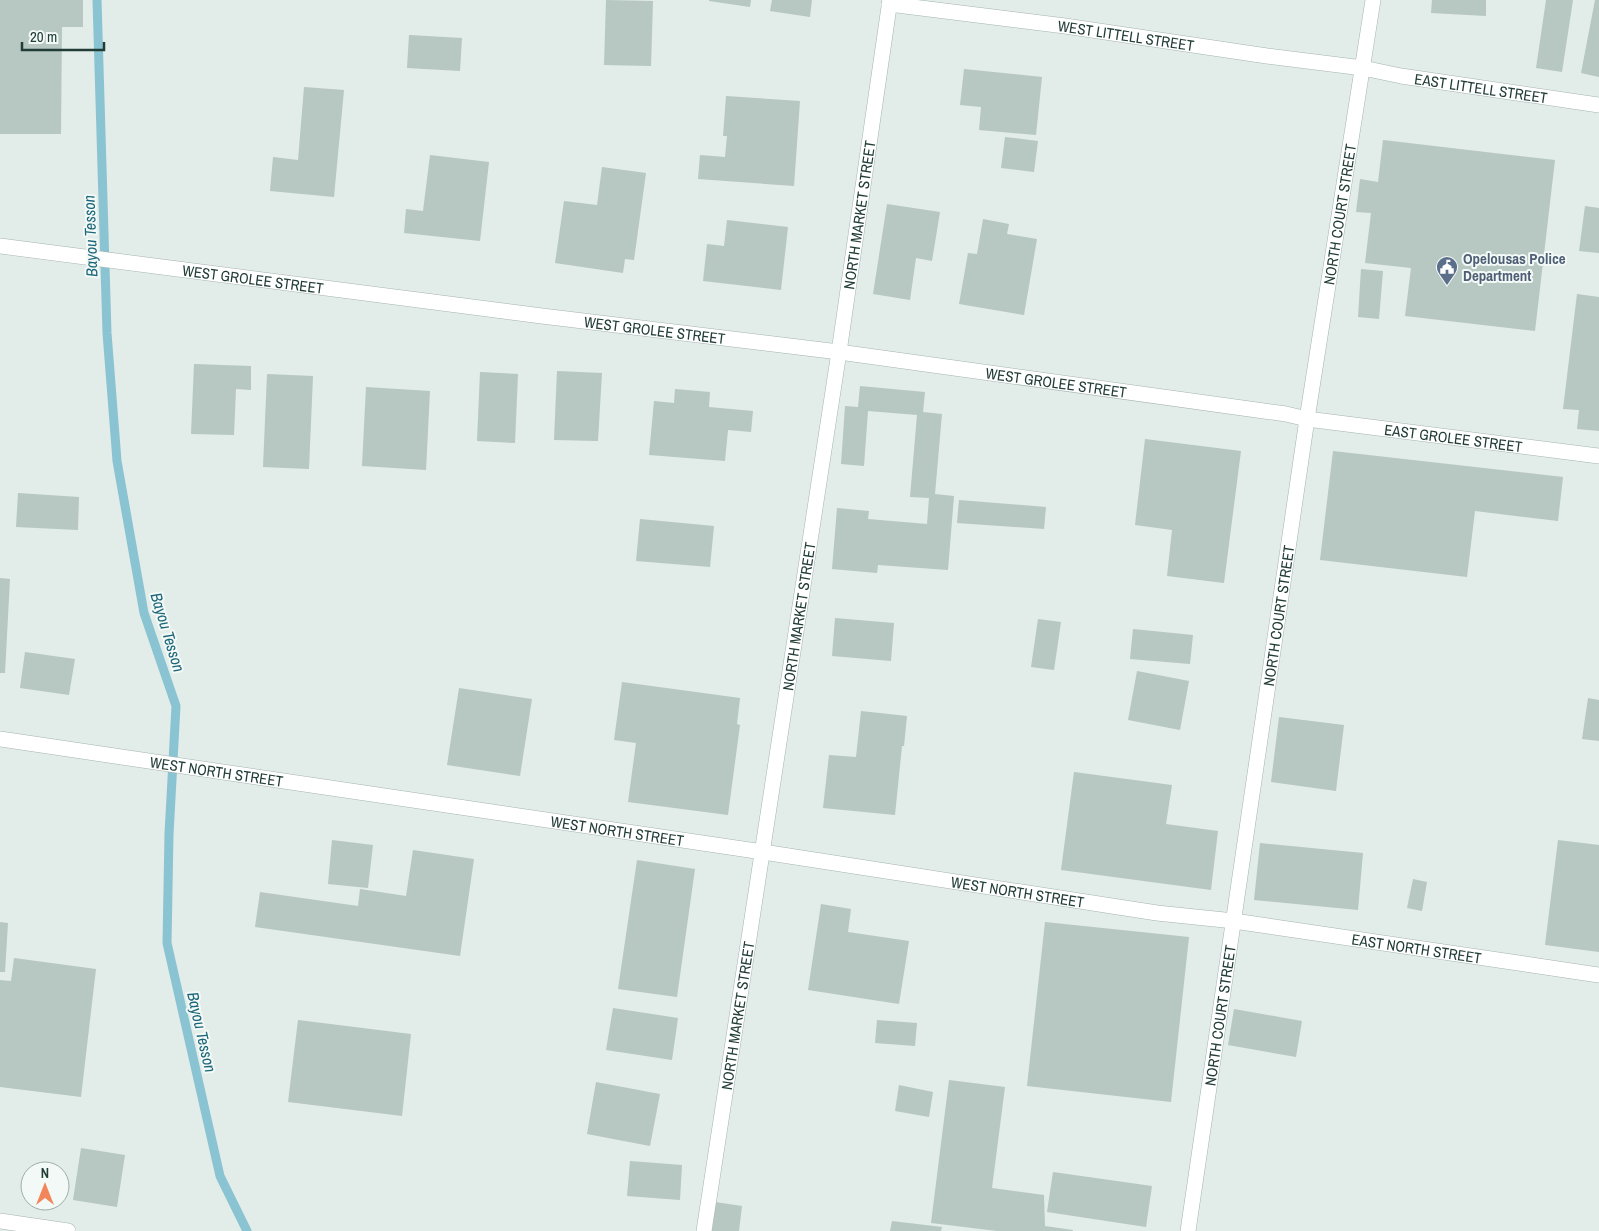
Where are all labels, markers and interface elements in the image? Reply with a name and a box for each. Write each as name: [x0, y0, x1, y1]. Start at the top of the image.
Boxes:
street label: WEST LITTELL STREET: [1057, 15, 1196, 56]
scale bar: [22, 20, 105, 52]
text: 20 m: [30, 26, 57, 47]
street label: EAST LITTELL STREET: [1413, 68, 1549, 108]
street label: NORTH MARKET STREET: [838, 138, 880, 291]
street label: NORTH COURT STREET: [1318, 142, 1361, 286]
water label: Bayou Tesson: [78, 195, 102, 277]
place label: Opelousas Police Department: [1463, 248, 1566, 286]
public building icon: Opelousas Police Department: [1435, 255, 1459, 286]
street label: WEST GROLEE STREET: [181, 259, 325, 298]
street label: WEST GROLEE STREET: [583, 311, 727, 349]
street label: WEST GROLEE STREET: [984, 362, 1129, 402]
street label: EAST GROLEE STREET: [1383, 418, 1524, 457]
street label: NORTH MARKET STREET: [777, 540, 820, 692]
street label: NORTH COURT STREET: [1257, 543, 1299, 688]
water label: Bayou Tesson: [146, 590, 190, 674]
street label: WEST NORTH STREET: [149, 751, 285, 791]
street label: WEST NORTH STREET: [549, 810, 686, 851]
street label: WEST NORTH STREET: [950, 871, 1086, 912]
street label: EAST NORTH STREET: [1350, 928, 1483, 968]
street label: NORTH MARKET STREET: [715, 939, 759, 1091]
street label: NORTH COURT STREET: [1199, 943, 1240, 1087]
water label: Bayou Tesson: [182, 990, 222, 1074]
north arrow: [20, 1161, 70, 1211]
text: N: [41, 1164, 49, 1182]

